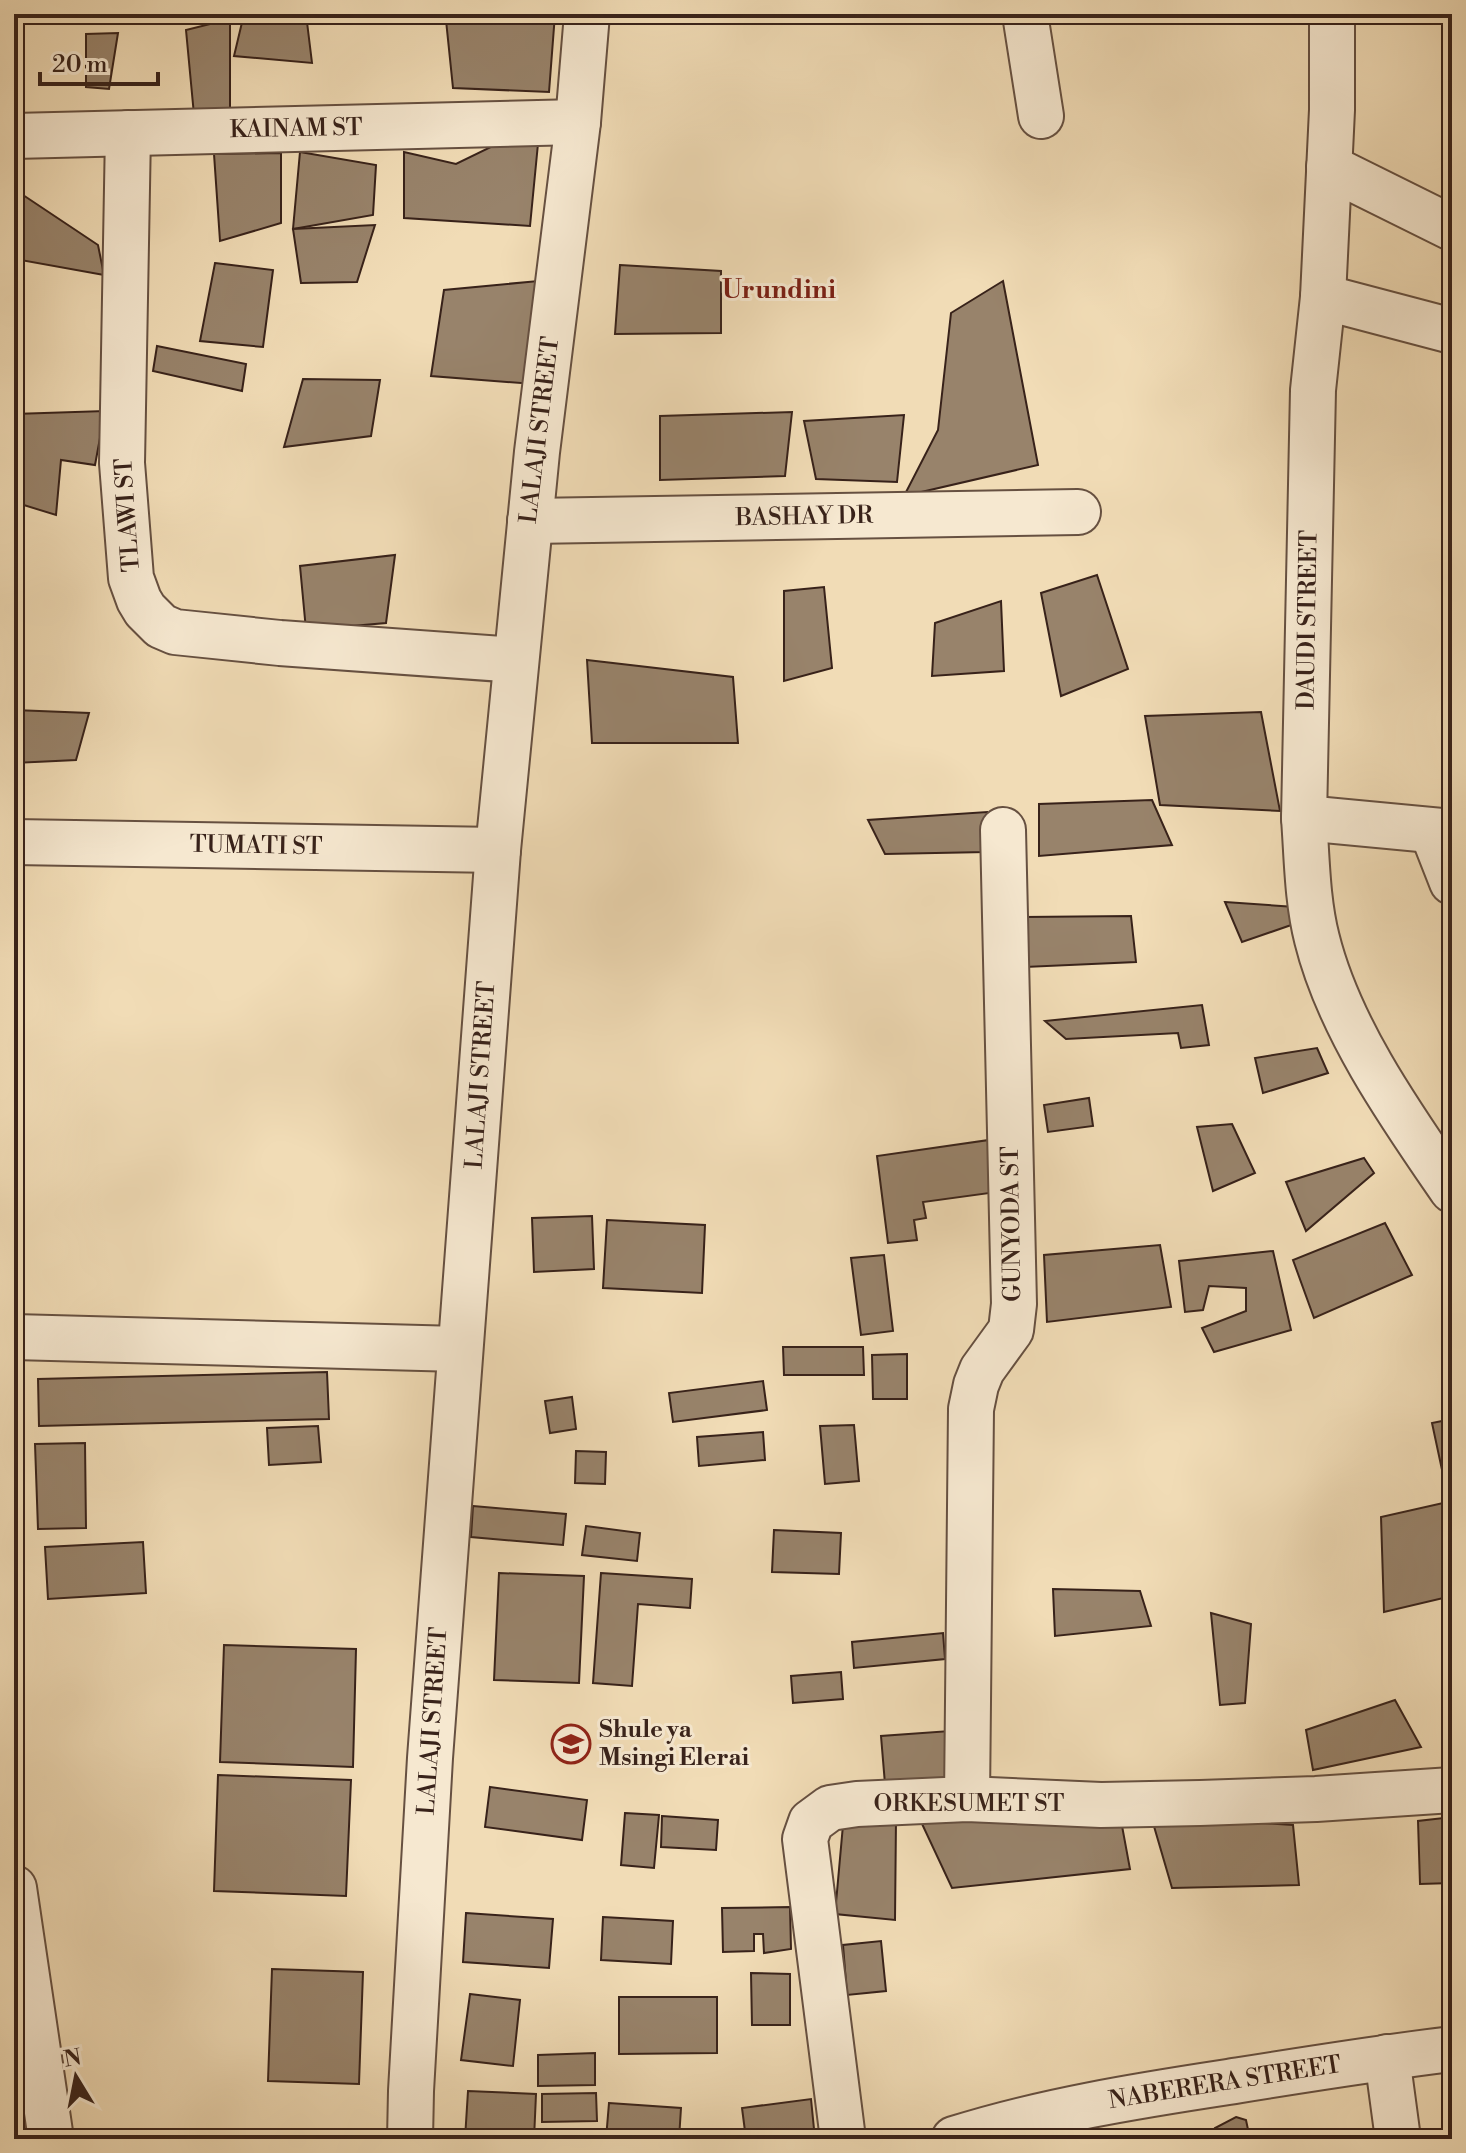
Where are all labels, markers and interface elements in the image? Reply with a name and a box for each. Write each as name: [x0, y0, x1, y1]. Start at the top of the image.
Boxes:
scale bar: [40, 36, 158, 86]
text: 20 m: [52, 50, 108, 80]
street label: KAINAM ST: [229, 113, 363, 145]
district label: Urundini: [722, 274, 836, 306]
street label: LALAJI STREET: [514, 335, 566, 525]
street label: TLAWI ST: [109, 457, 147, 573]
street label: BASHAY DR: [734, 501, 874, 533]
street label: DAUDI STREET: [1291, 530, 1325, 710]
street label: TUMATI ST: [189, 830, 323, 862]
street label: LALAJI STREET: [459, 980, 503, 1170]
street label: GUNYODA ST: [996, 1146, 1028, 1302]
street label: LALAJI STREET: [411, 1626, 455, 1816]
place label: Shule ya Msingi Elerai: [599, 1715, 749, 1773]
school or university icon: Shule ya Msingi Elerai: [550, 1723, 592, 1765]
street label: ORKESUMET ST: [874, 1789, 1065, 1819]
north arrow: [36, 2037, 116, 2117]
text: N: [62, 2044, 84, 2074]
street label: NABERERA STREET: [1106, 2050, 1344, 2116]

